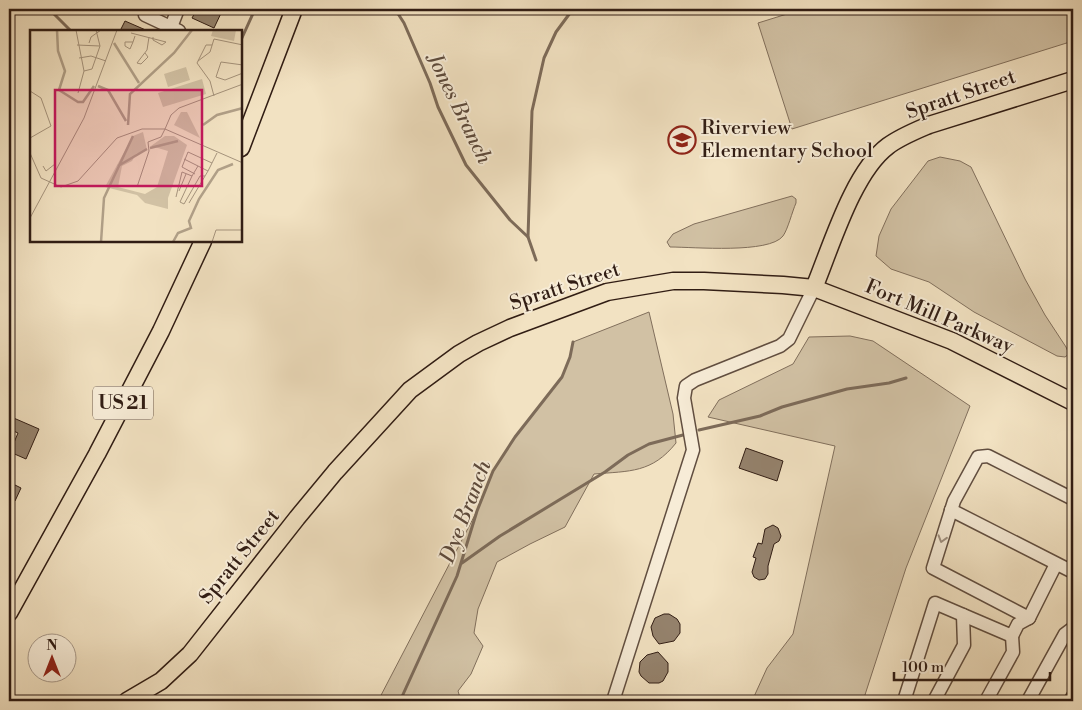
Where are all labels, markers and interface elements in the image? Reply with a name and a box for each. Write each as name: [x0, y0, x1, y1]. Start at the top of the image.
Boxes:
inset map: [30, 30, 242, 242]
water label: Jones Branch: [420, 48, 497, 169]
street label: Spratt Street: [903, 65, 1019, 125]
place label: Riverview Elementary School: [701, 116, 873, 164]
school or university icon: Riverview Elementary School: [667, 125, 697, 155]
street label: Spratt Street: [507, 257, 623, 317]
street label: Fort Mill Parkway: [861, 274, 1017, 360]
road number: US 21: [93, 386, 153, 419]
water label: Dye Branch: [434, 457, 498, 568]
street label: Spratt Street: [194, 505, 286, 609]
one-way arrow: [938, 534, 948, 542]
north arrow: [28, 632, 78, 682]
text: N: [46, 637, 58, 655]
scale bar: [894, 650, 1051, 682]
text: 100 m: [902, 658, 944, 677]

